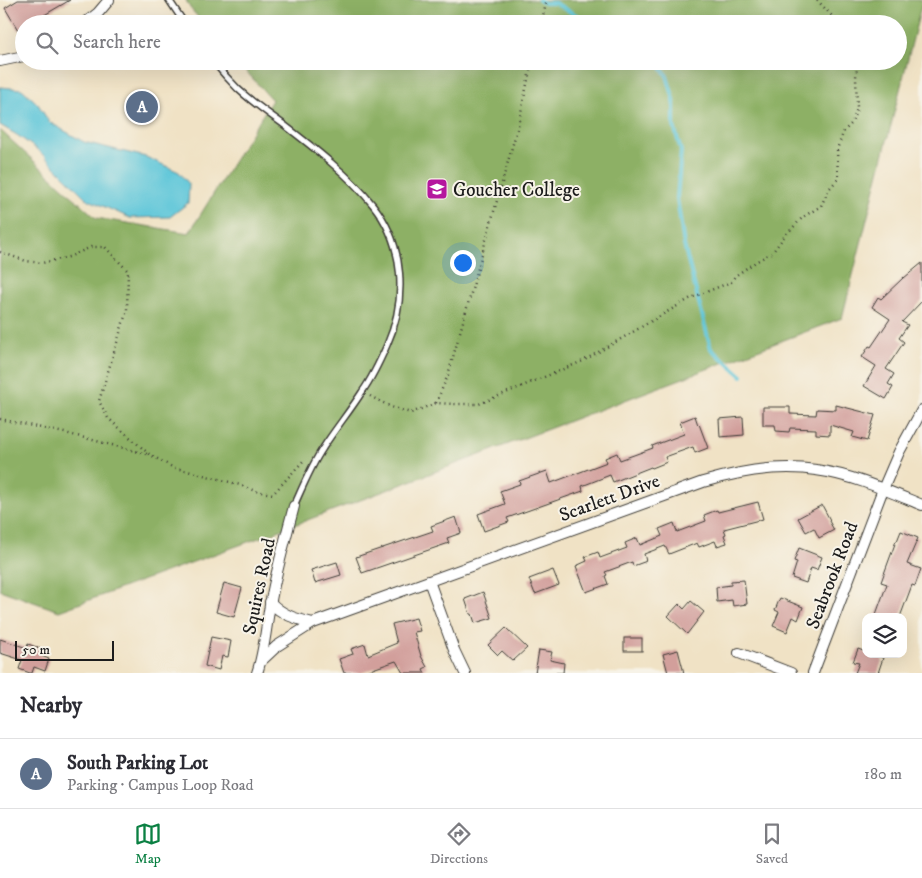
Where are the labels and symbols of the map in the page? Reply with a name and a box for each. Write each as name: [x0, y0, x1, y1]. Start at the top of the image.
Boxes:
pin: A: [126, 88, 158, 126]
school or university icon: Goucher College: [425, 177, 449, 201]
place label: Goucher College: [453, 179, 580, 202]
your location: [450, 250, 476, 276]
street label: Scarlett Drive: [556, 470, 663, 527]
street label: Seabrook Road: [801, 518, 864, 632]
street label: Squires Road: [238, 535, 282, 637]
scale bar: [15, 638, 114, 661]

